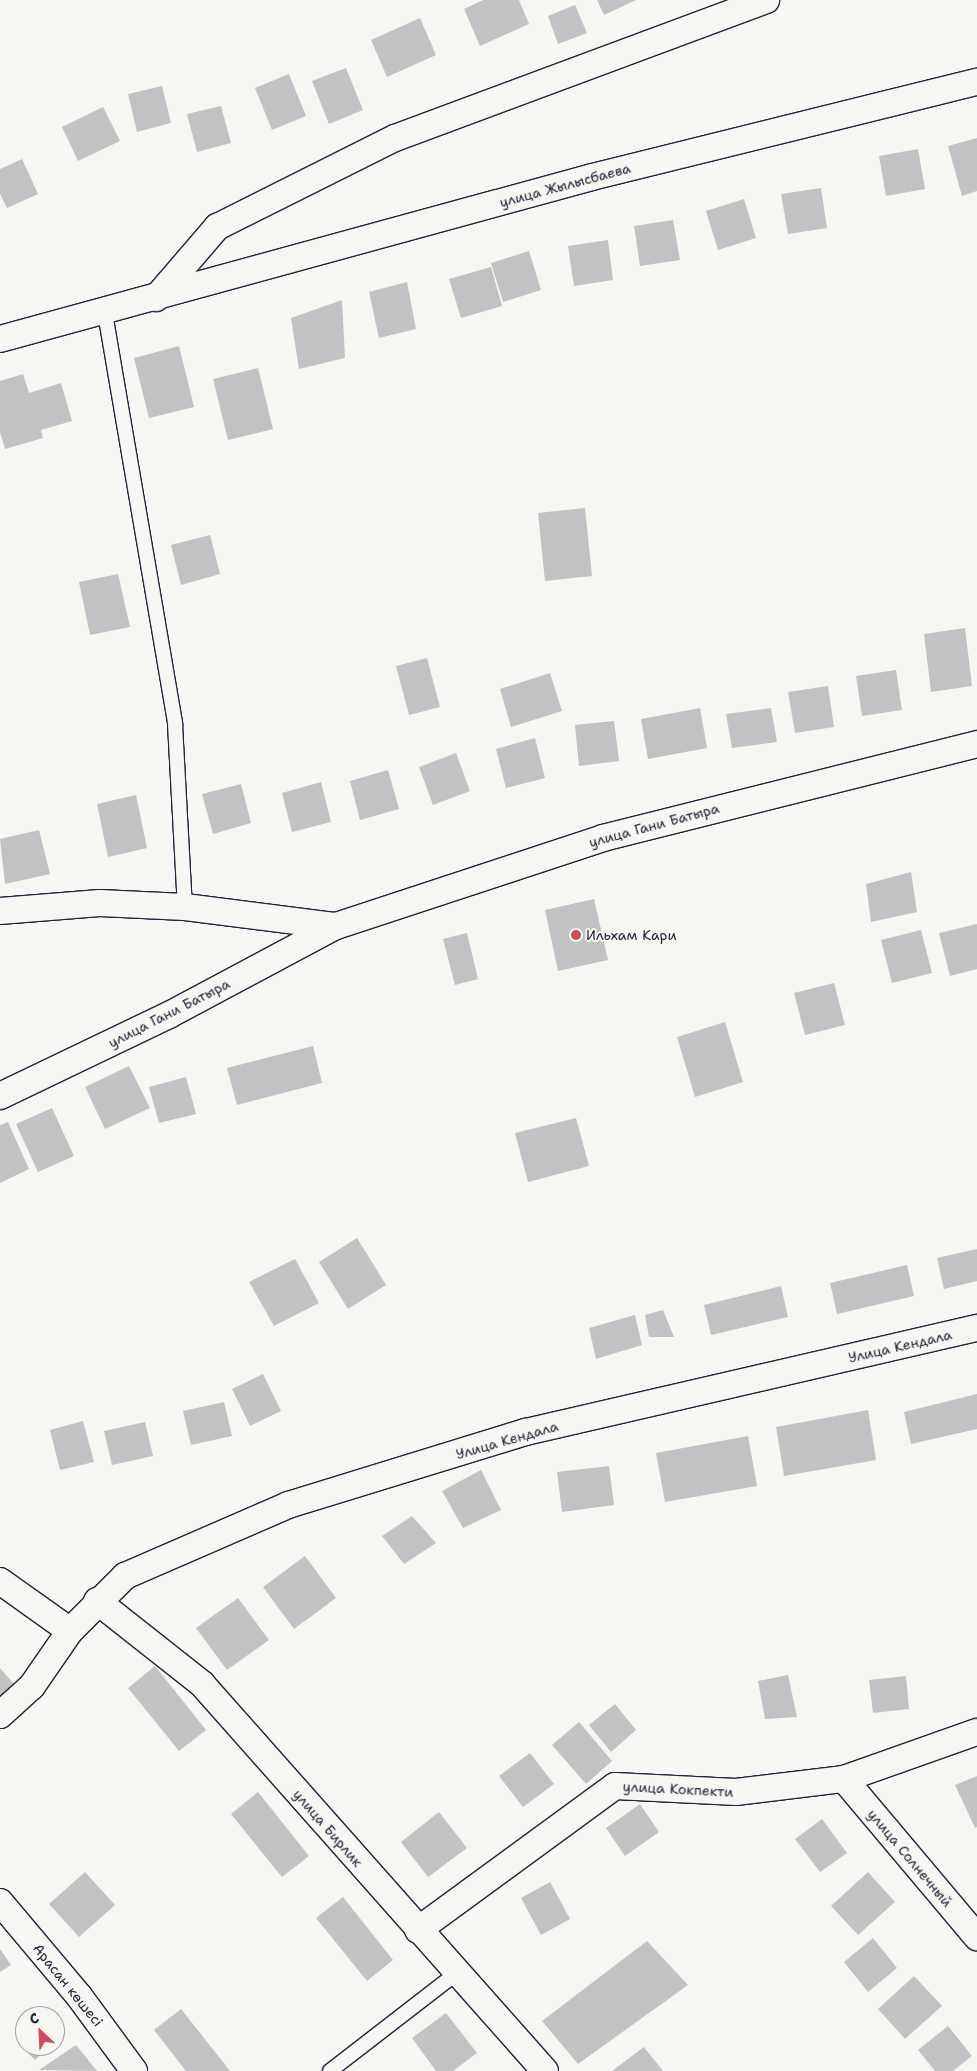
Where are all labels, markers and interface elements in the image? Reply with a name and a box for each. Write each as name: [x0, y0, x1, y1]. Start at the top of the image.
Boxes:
street label: улица Жылысбаева: [498, 159, 632, 211]
street label: улица Гани Батыра: [587, 800, 721, 850]
place label: Ильхам Кари: [586, 927, 677, 943]
marker: Ильхам Кари: [570, 929, 582, 941]
street label: улица Гани Батыра: [105, 975, 233, 1051]
street label: Улица Кендала: [847, 1326, 953, 1366]
street label: Улица Кендала: [454, 1417, 560, 1463]
street label: улица Кокпекти: [622, 1778, 734, 1800]
street label: улица Бирлик: [290, 1786, 366, 1870]
street label: улица Солнечный: [864, 1806, 956, 1910]
street label: Арасан көшесі: [29, 1940, 107, 2030]
north arrow: [15, 2006, 65, 2056]
text: С: [26, 2008, 42, 2028]

